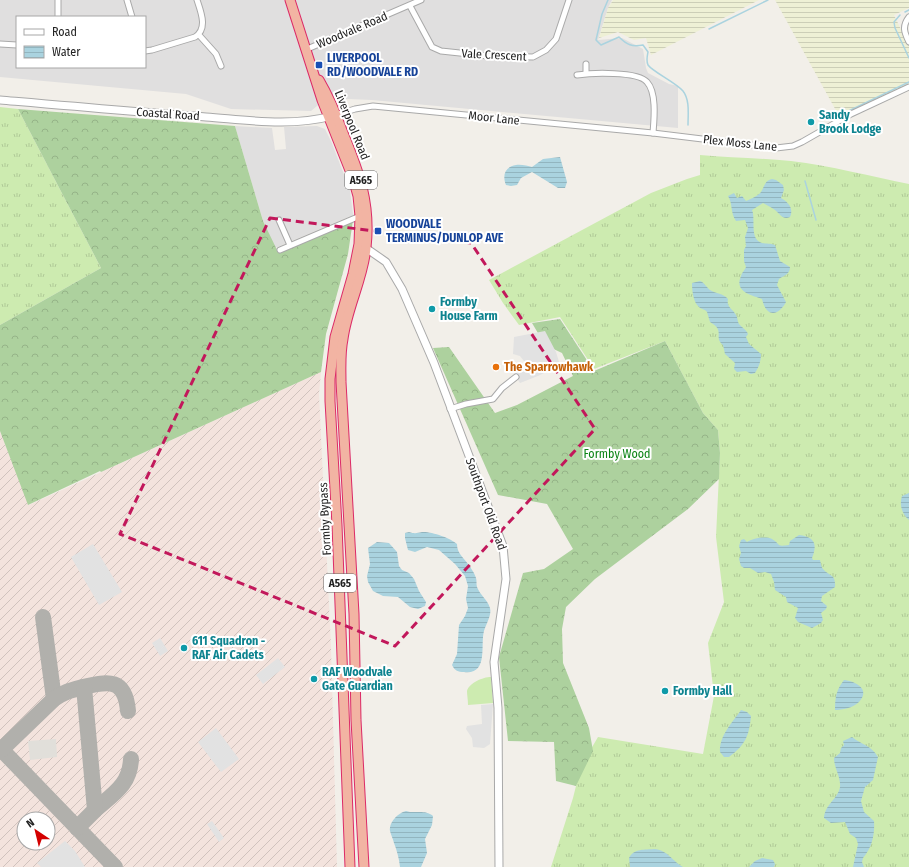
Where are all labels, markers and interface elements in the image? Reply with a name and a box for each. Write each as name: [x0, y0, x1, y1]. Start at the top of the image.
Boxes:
street label: Woodvale Road: [314, 9, 390, 51]
legend: [16, 16, 146, 68]
text: Road: [52, 25, 77, 39]
text: Water: [52, 45, 81, 59]
street label: Vale Crescent: [461, 46, 527, 64]
place label: LIVERPOOL RD/WOODVALE RD: [327, 51, 418, 79]
marker: LIVERPOOL RD/WOODVALE RD: [314, 60, 324, 70]
street label: Liverpool Road: [332, 88, 372, 162]
street label: Coastal Road: [136, 105, 200, 123]
street label: Moor Lane: [468, 108, 520, 128]
place label: Sandy Brook Lodge: [819, 108, 881, 136]
marker: Sandy Brook Lodge: [806, 117, 816, 127]
street label: Plex Moss Lane: [702, 132, 778, 154]
road number: A565: [345, 171, 377, 189]
place label: WOODVALE TERMINUS/DUNLOP AVE: [386, 217, 504, 245]
marker: WOODVALE TERMINUS/DUNLOP AVE: [373, 226, 383, 236]
place label: Formby House Farm: [440, 295, 498, 323]
marker: Formby House Farm: [427, 304, 437, 314]
place label: The Sparrowhawk: [504, 360, 594, 374]
marker: The Sparrowhawk: [491, 362, 501, 372]
park label: Formby Wood: [584, 447, 651, 461]
street label: Southport Old Road: [463, 456, 509, 552]
street label: Formby Bypass: [316, 482, 334, 556]
road number: A565: [324, 574, 356, 592]
place label: 611 Squadron - RAF Air Cadets: [192, 634, 266, 662]
marker: 611 Squadron - RAF Air Cadets: [179, 643, 189, 653]
place label: RAF Woodvale Gate Guardian: [322, 665, 393, 693]
marker: RAF Woodvale Gate Guardian: [309, 674, 319, 684]
place label: Formby Hall: [673, 684, 733, 698]
marker: Formby Hall: [660, 686, 670, 696]
north arrow: [16, 811, 56, 851]
text: N: [24, 816, 37, 830]

